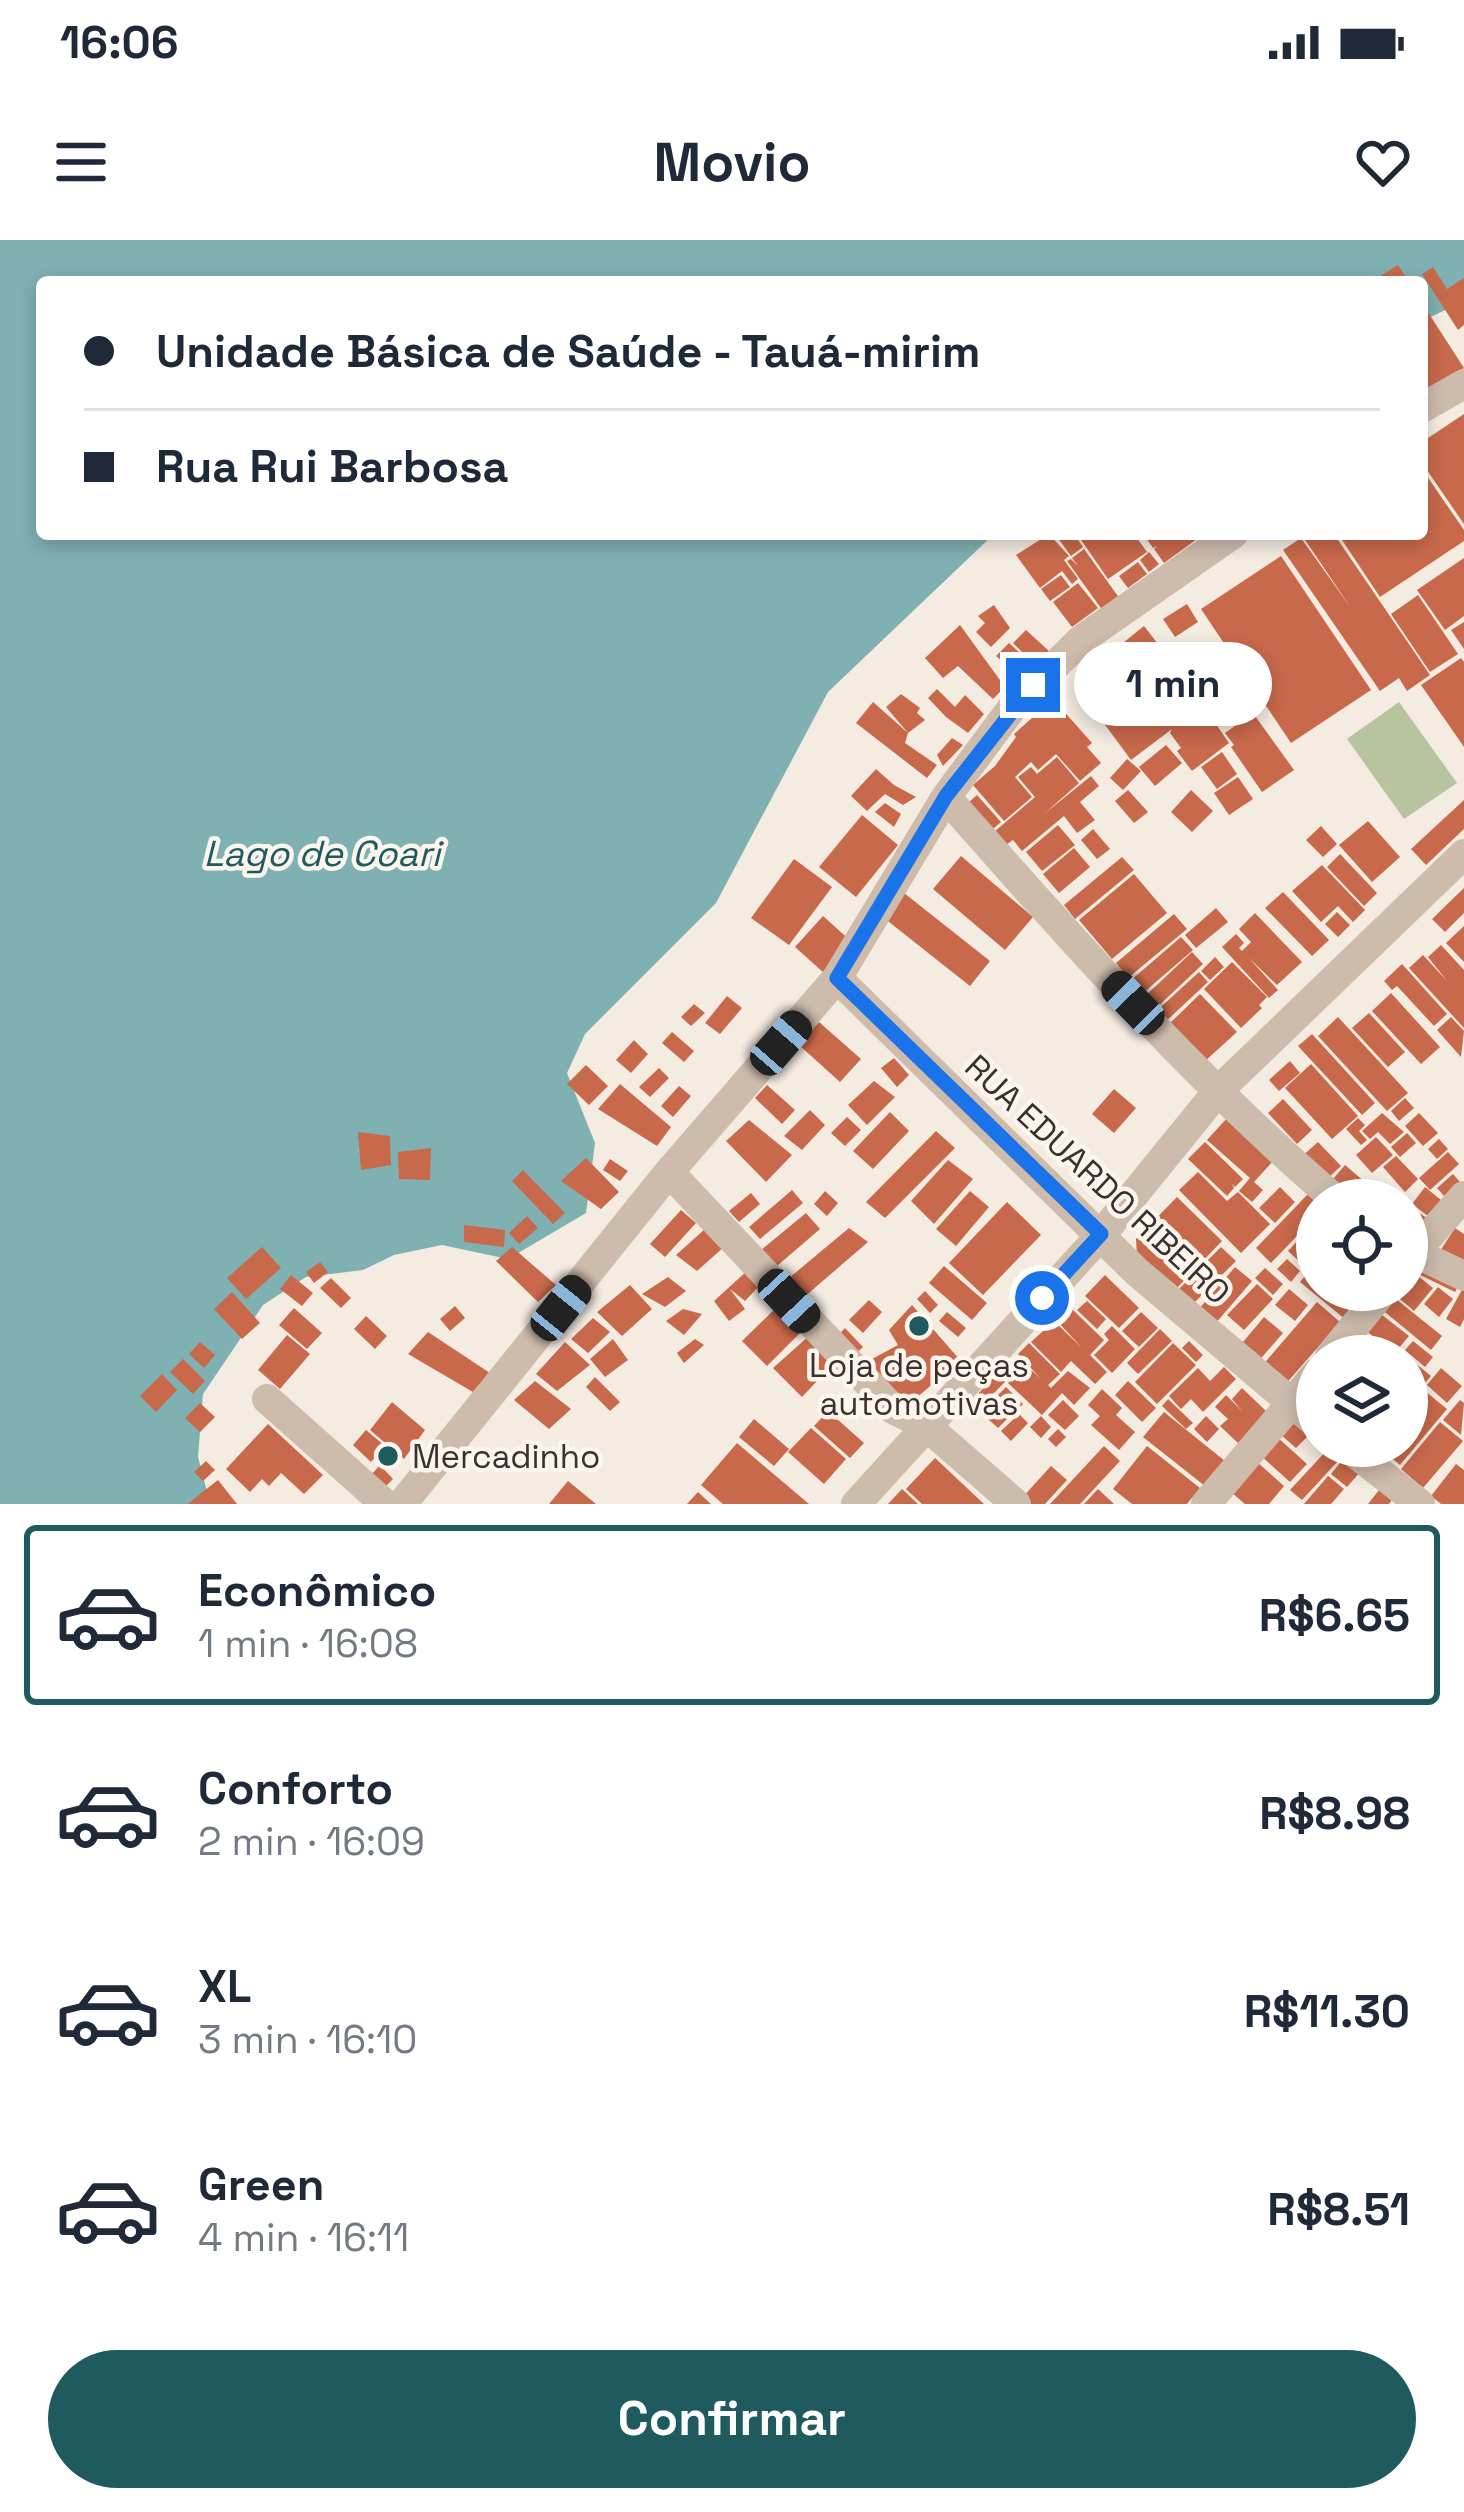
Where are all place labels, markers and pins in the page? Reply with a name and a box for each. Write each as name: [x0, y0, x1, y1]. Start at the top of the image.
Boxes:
marker: Loja de peças automotivas: [906, 1313, 932, 1339]
place label: Loja de peças automotivas: [809, 1345, 1029, 1425]
place label: Mercadinho: [412, 1436, 600, 1478]
marker: Mercadinho: [375, 1443, 401, 1469]

